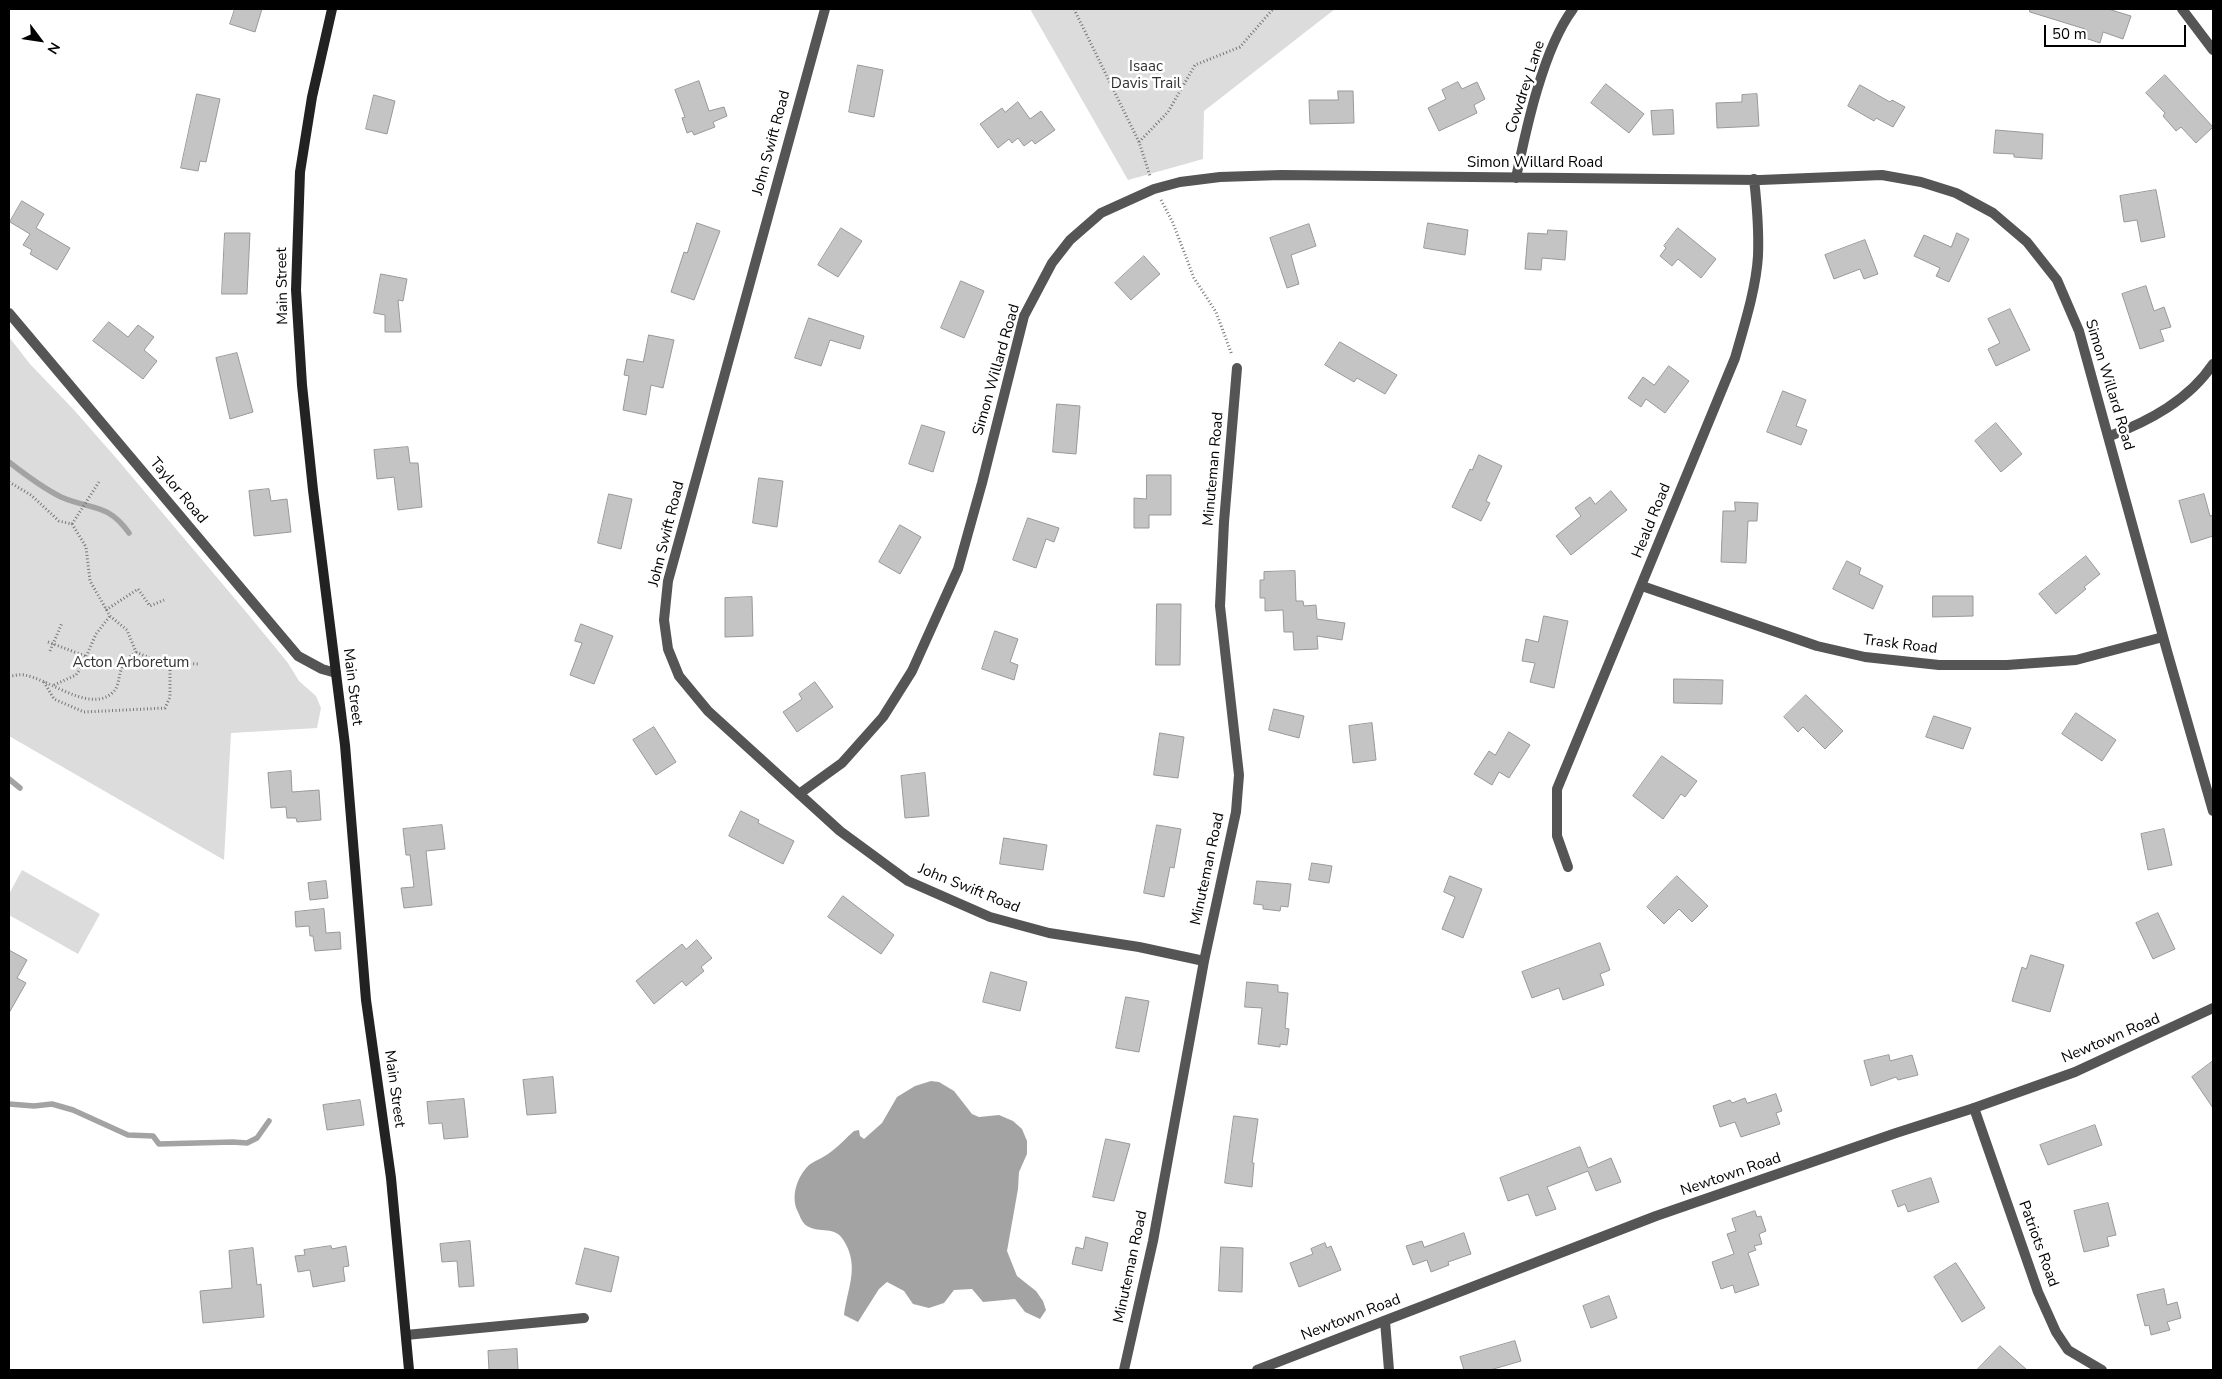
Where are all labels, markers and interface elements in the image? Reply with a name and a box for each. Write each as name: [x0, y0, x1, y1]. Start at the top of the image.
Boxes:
north arrow: [15, 15, 65, 65]
scale bar: [2047, 15, 2190, 47]
text: 50 m: [2052, 24, 2087, 44]
street label: Cowdrey Lane: [1503, 38, 1549, 136]
text: N: [42, 39, 64, 57]
park label: Isaac Davis Trail: [1111, 58, 1181, 93]
street label: John Swift Road: [749, 89, 795, 197]
street label: Simon Willard Road: [1467, 154, 1603, 172]
street label: Main Street: [273, 247, 293, 325]
street label: Simon Willard Road: [970, 302, 1024, 438]
street label: Simon Willard Road: [2081, 317, 2137, 453]
street label: Minuteman Road: [1200, 411, 1228, 527]
street label: Taylor Road: [145, 454, 211, 528]
street label: John Swift Road: [645, 479, 689, 589]
street label: Heald Road: [1629, 481, 1675, 561]
street label: Trask Road: [1862, 632, 1938, 658]
street label: Main Street: [338, 647, 366, 727]
park label: Acton Arboretum: [73, 654, 189, 672]
street label: Minuteman Road: [1187, 811, 1229, 927]
street label: John Swift Road: [916, 860, 1022, 918]
street label: Newtown Road: [2059, 1010, 2163, 1068]
street label: Main Street: [380, 1049, 408, 1129]
street label: Newtown Road: [1678, 1149, 1784, 1201]
street label: Patriots Road: [2014, 1198, 2062, 1290]
street label: Minuteman Road: [1110, 1209, 1152, 1325]
street label: Newtown Road: [1299, 1291, 1403, 1345]

